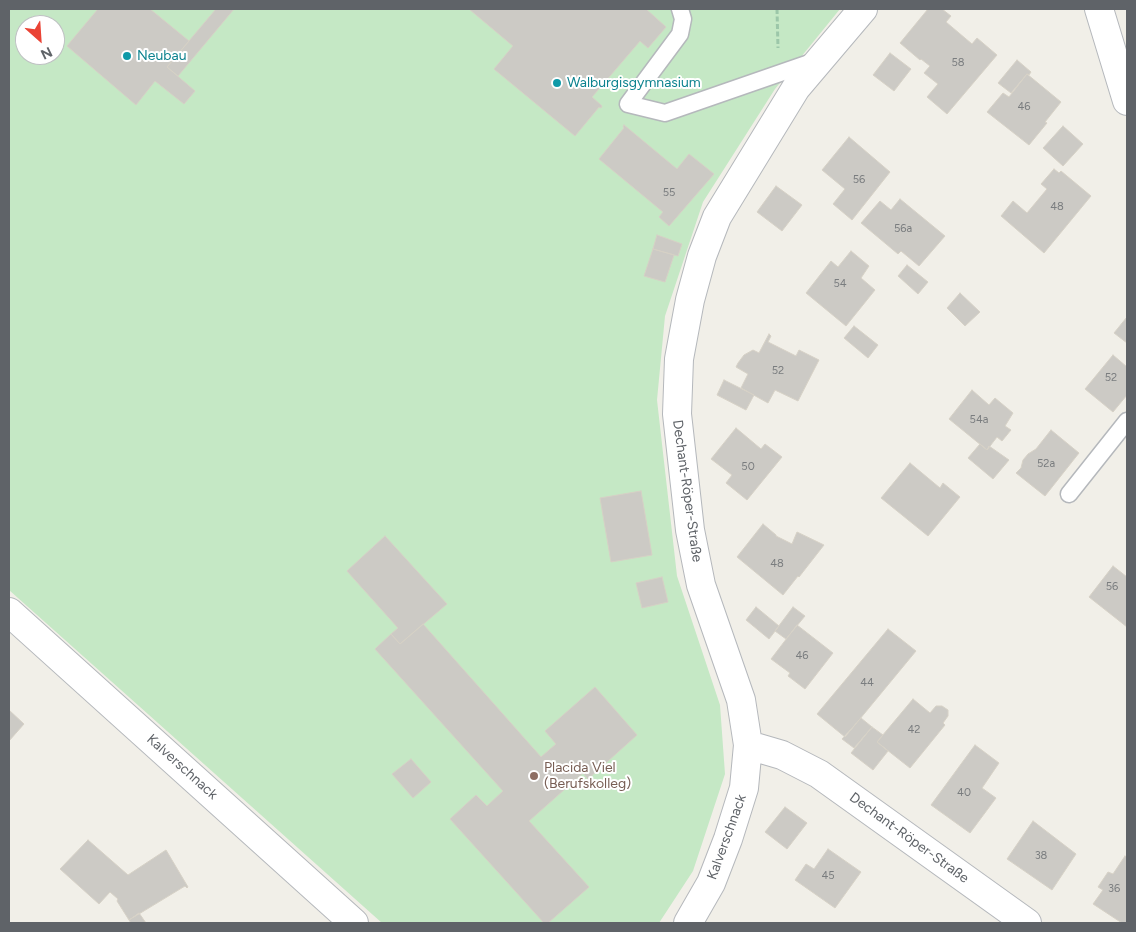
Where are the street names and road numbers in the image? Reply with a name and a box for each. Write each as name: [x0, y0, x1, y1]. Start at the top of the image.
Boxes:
street label: Dechant-Röper-Straße: [669, 419, 705, 563]
street label: Kalverschnack: [143, 731, 221, 803]
street label: Dechant-Röper-Straße: [846, 789, 972, 887]
street label: Kalverschnack: [704, 792, 750, 882]

